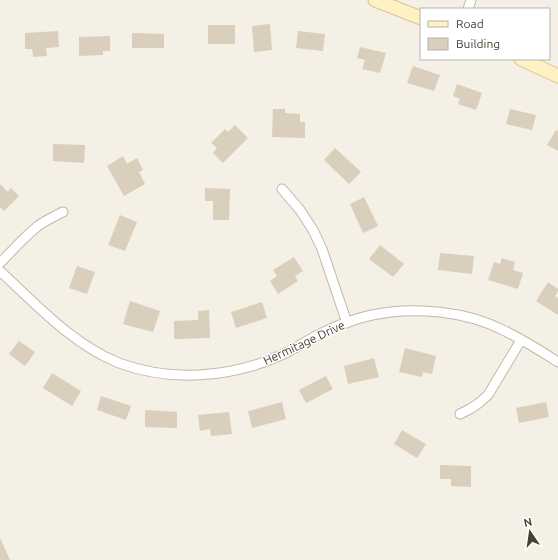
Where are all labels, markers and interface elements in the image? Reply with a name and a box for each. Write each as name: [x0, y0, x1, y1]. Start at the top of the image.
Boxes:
legend: [420, 8, 550, 60]
text: Road: [456, 17, 484, 30]
text: Building: [456, 37, 500, 50]
street label: Hermitage Drive: [261, 318, 347, 367]
north arrow: [510, 512, 550, 552]
text: N: [522, 515, 533, 529]

